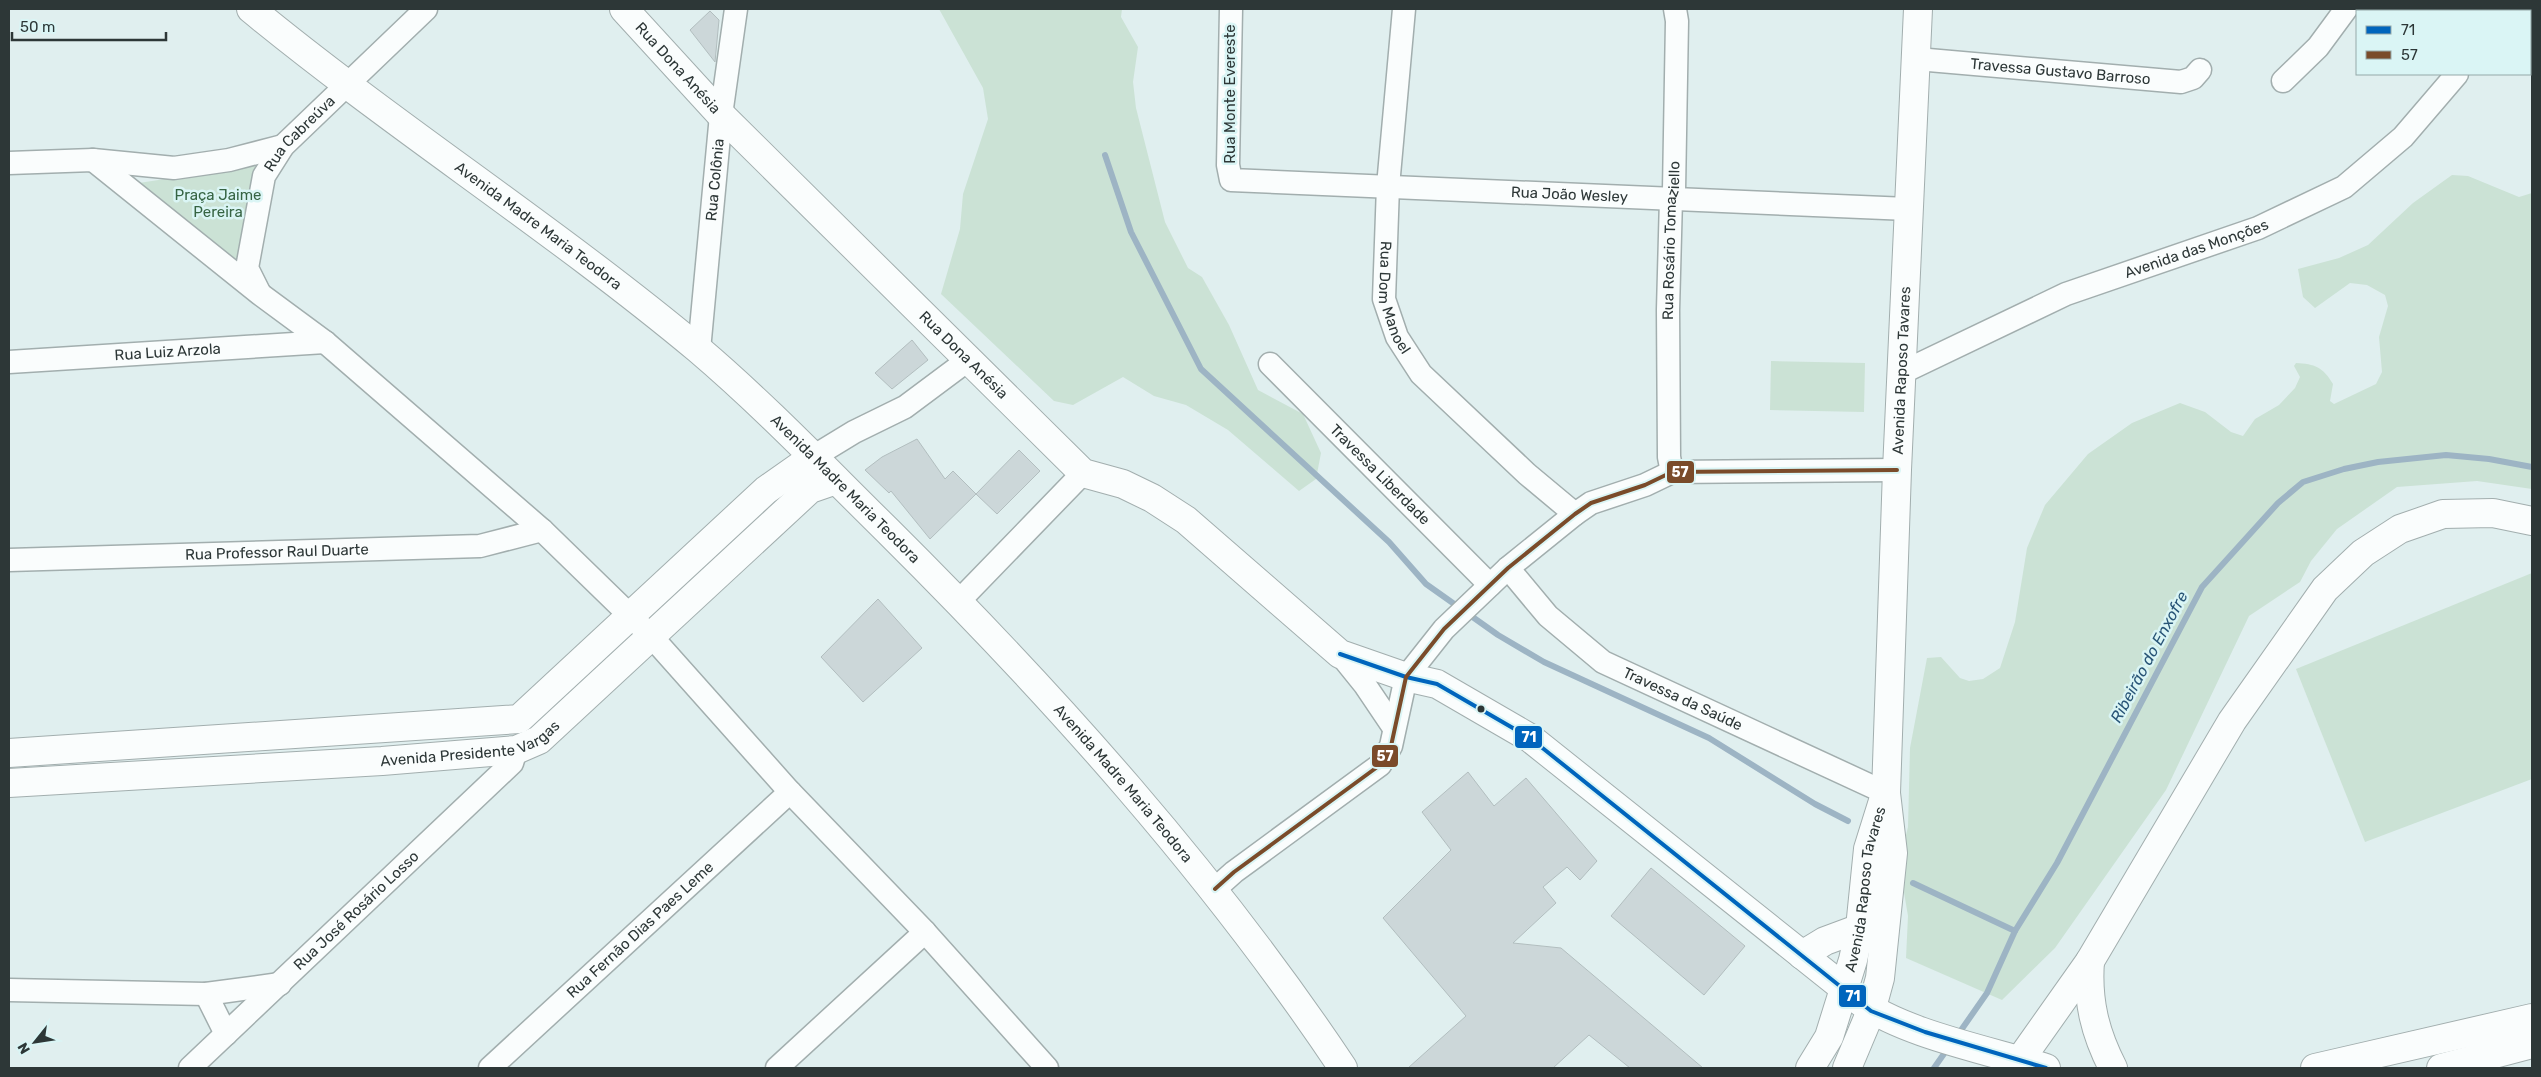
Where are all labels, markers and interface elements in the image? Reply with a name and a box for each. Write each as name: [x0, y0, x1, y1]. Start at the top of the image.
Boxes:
scale bar: [12, 10, 166, 42]
legend: [2356, 10, 2531, 75]
text: 50 m: [20, 18, 55, 36]
street label: Rua Dona Anésia: [632, 19, 724, 117]
text: 71: [2401, 21, 2415, 39]
street label: Rua Monte Evereste: [1221, 24, 1239, 164]
text: 57: [2401, 46, 2418, 64]
street label: Travessa Gustavo Barroso: [1970, 55, 2151, 88]
street label: Rua Cabreúva: [260, 92, 339, 175]
street label: Rua Colônia: [702, 138, 728, 222]
street label: Avenida Madre Maria Teodora: [451, 158, 625, 294]
street label: Rua Rosário Tomaziello: [1659, 161, 1684, 320]
street label: Rua João Wesley: [1510, 183, 1628, 206]
park label: Praça Jaime Pereira: [175, 186, 261, 221]
street label: Avenida das Monções: [2122, 215, 2272, 282]
street label: Rua Dom Manoel: [1375, 241, 1415, 357]
street label: Avenida Raposo Tavares: [1889, 286, 1914, 455]
street label: Rua Dona Anésia: [916, 307, 1012, 403]
street label: Rua Luiz Arzola: [114, 340, 221, 364]
street label: Avenida Madre Maria Teodora: [767, 411, 924, 567]
street label: Travessa Liberdade: [1326, 421, 1434, 529]
line badge: 57: [1666, 460, 1695, 484]
text: 57: [1671, 464, 1689, 481]
street label: Rua Professor Raul Duarte: [185, 540, 369, 564]
water label: Ribeirão do Enxofre: [2106, 588, 2192, 726]
street label: Travessa da Saúde: [1620, 663, 1745, 734]
street label: Avenida Madre Maria Teodora: [1050, 701, 1196, 866]
unlabelled marker: [1476, 704, 1486, 714]
street label: Avenida Presidente Vargas: [380, 716, 564, 770]
line badge: 71: [1514, 725, 1543, 749]
text: 71: [1522, 729, 1537, 746]
line badge: 57: [1371, 744, 1399, 768]
text: 57: [1376, 748, 1394, 765]
street label: Avenida Raposo Tavares: [1841, 804, 1890, 974]
street label: Rua José Rosário Losso: [290, 847, 423, 974]
street label: Rua Fernão Dias Paes Leme: [563, 858, 717, 1002]
line badge: 71: [1838, 984, 1867, 1008]
text: 71: [1846, 988, 1861, 1005]
north arrow: [10, 1017, 60, 1067]
text: N: [14, 1040, 34, 1057]

